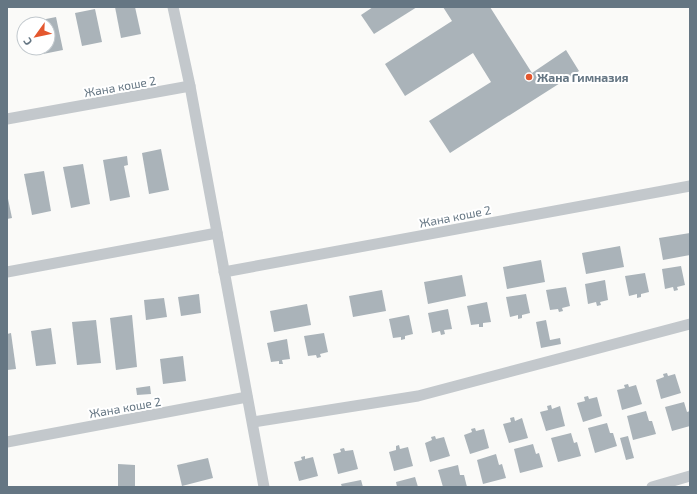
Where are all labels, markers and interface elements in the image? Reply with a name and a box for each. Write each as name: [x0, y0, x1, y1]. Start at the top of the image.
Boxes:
north arrow: [16, 16, 56, 56]
text: С: [20, 35, 34, 48]
place label: Жана Гимназия: [537, 70, 629, 84]
marker: Жана Гимназия: [524, 72, 534, 82]
street label: Жана коше 2: [83, 73, 157, 99]
street label: Жана коше 2: [418, 202, 492, 230]
street label: Жана коше 2: [88, 394, 162, 420]

